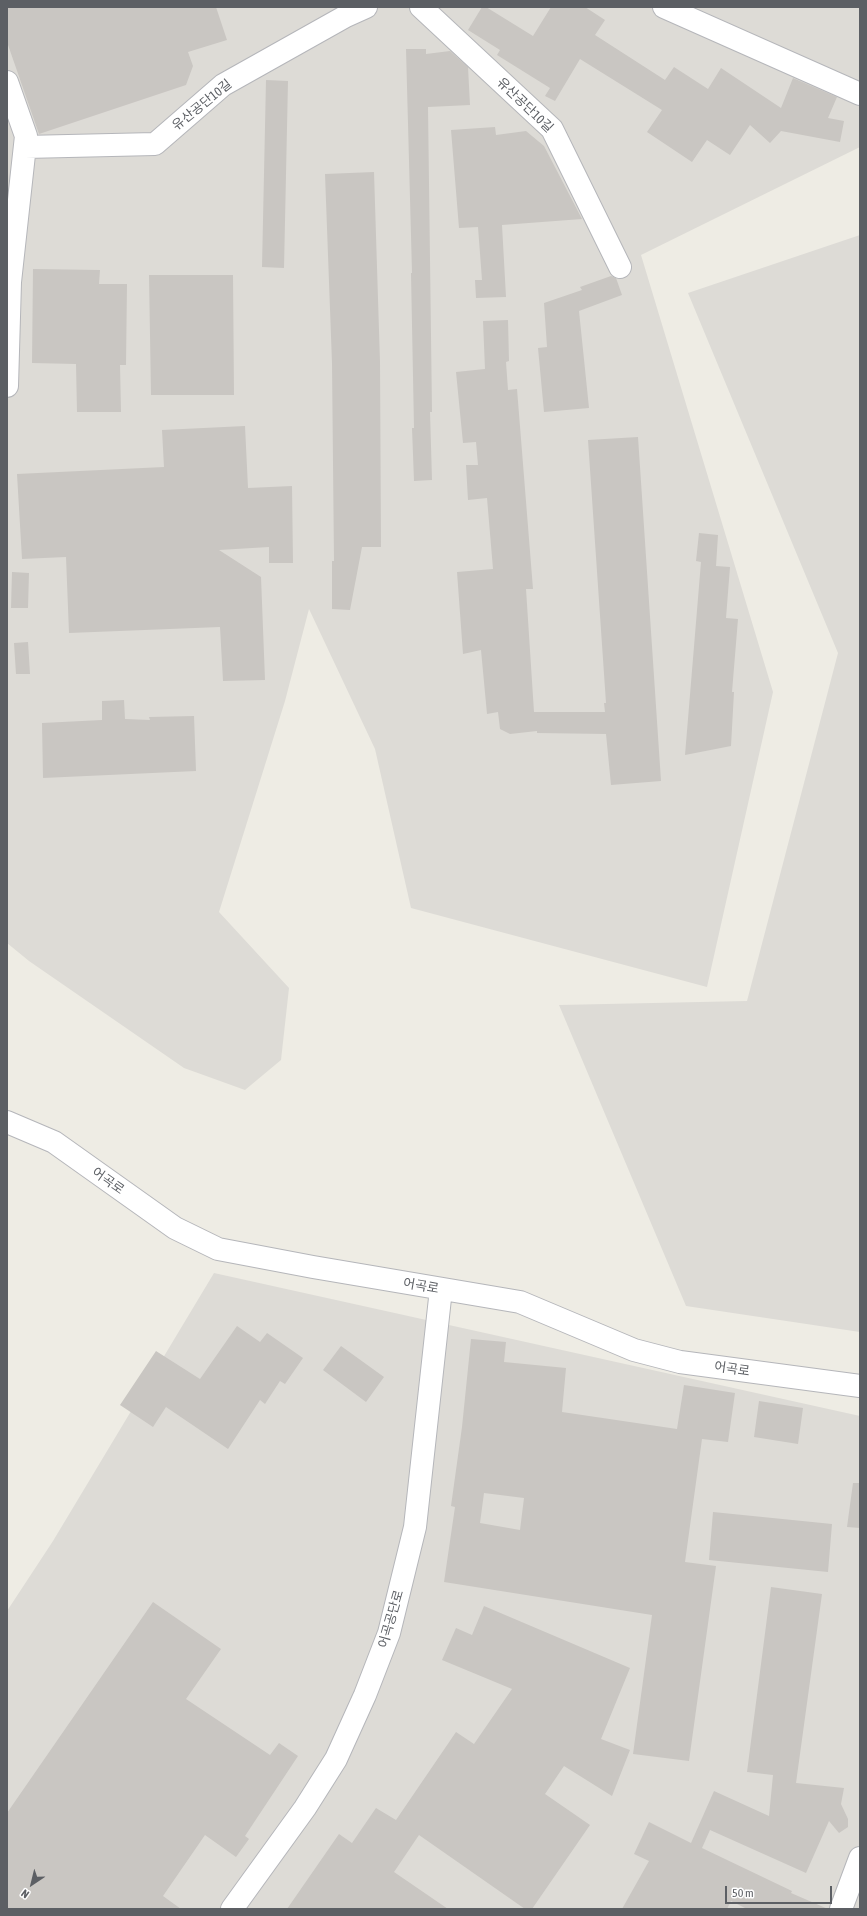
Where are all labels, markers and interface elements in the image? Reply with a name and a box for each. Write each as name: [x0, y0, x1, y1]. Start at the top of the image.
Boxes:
street label: 유산공단10길: [494, 74, 556, 136]
street label: 유산공단10길: [169, 76, 235, 134]
street label: 어곡로: [89, 1164, 127, 1198]
street label: 어곡로: [402, 1275, 440, 1297]
street label: 어곡로: [713, 1359, 751, 1379]
street label: 어곡공단로: [375, 1588, 407, 1650]
north arrow: [12, 1864, 52, 1904]
scale bar: [727, 1878, 834, 1904]
text: 50 m: [732, 1886, 754, 1900]
text: N: [19, 1887, 31, 1901]

